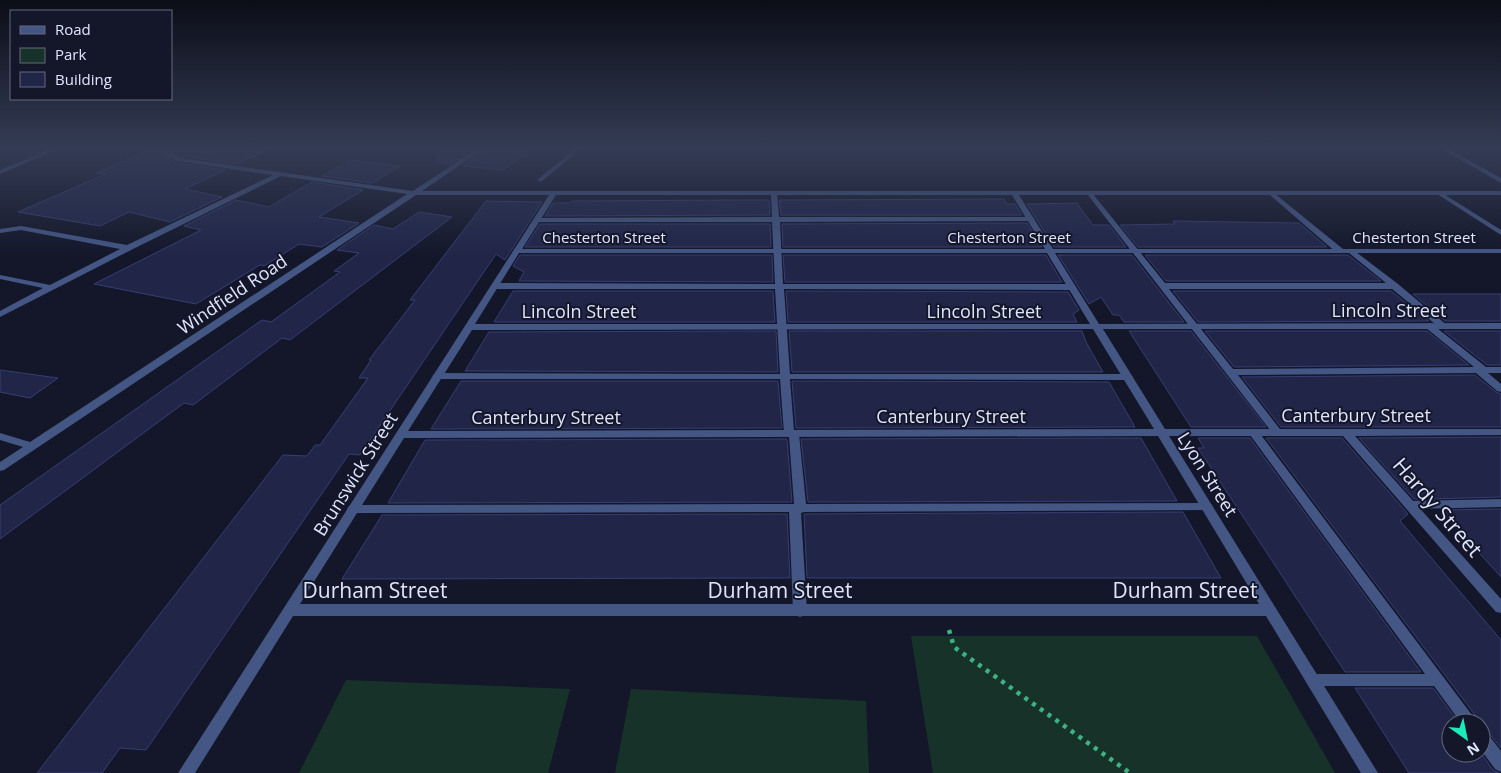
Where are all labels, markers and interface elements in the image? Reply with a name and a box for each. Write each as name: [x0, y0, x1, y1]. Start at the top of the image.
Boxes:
legend: [10, 10, 172, 100]
text: Road: [55, 19, 91, 39]
text: Park: [55, 44, 86, 64]
text: Building: [55, 69, 112, 89]
street label: Chesterton Street: [542, 227, 666, 247]
street label: Chesterton Street: [947, 227, 1071, 247]
street label: Chesterton Street: [1352, 227, 1476, 247]
street label: Windfield Road: [173, 249, 291, 339]
street label: Lincoln Street: [1332, 298, 1446, 322]
street label: Lincoln Street: [522, 299, 636, 323]
street label: Lincoln Street: [927, 299, 1041, 323]
street label: Canterbury Street: [1281, 403, 1431, 427]
street label: Canterbury Street: [876, 404, 1026, 428]
street label: Canterbury Street: [471, 405, 621, 429]
street label: Brunswick Street: [307, 408, 403, 540]
street label: Lyon Street: [1173, 427, 1243, 521]
street label: Hardy Street: [1387, 451, 1489, 563]
street label: Durham Street: [303, 576, 447, 604]
street label: Durham Street: [708, 576, 852, 604]
street label: Durham Street: [1113, 576, 1257, 604]
north arrow: [1441, 713, 1491, 763]
text: N: [1463, 738, 1483, 760]

